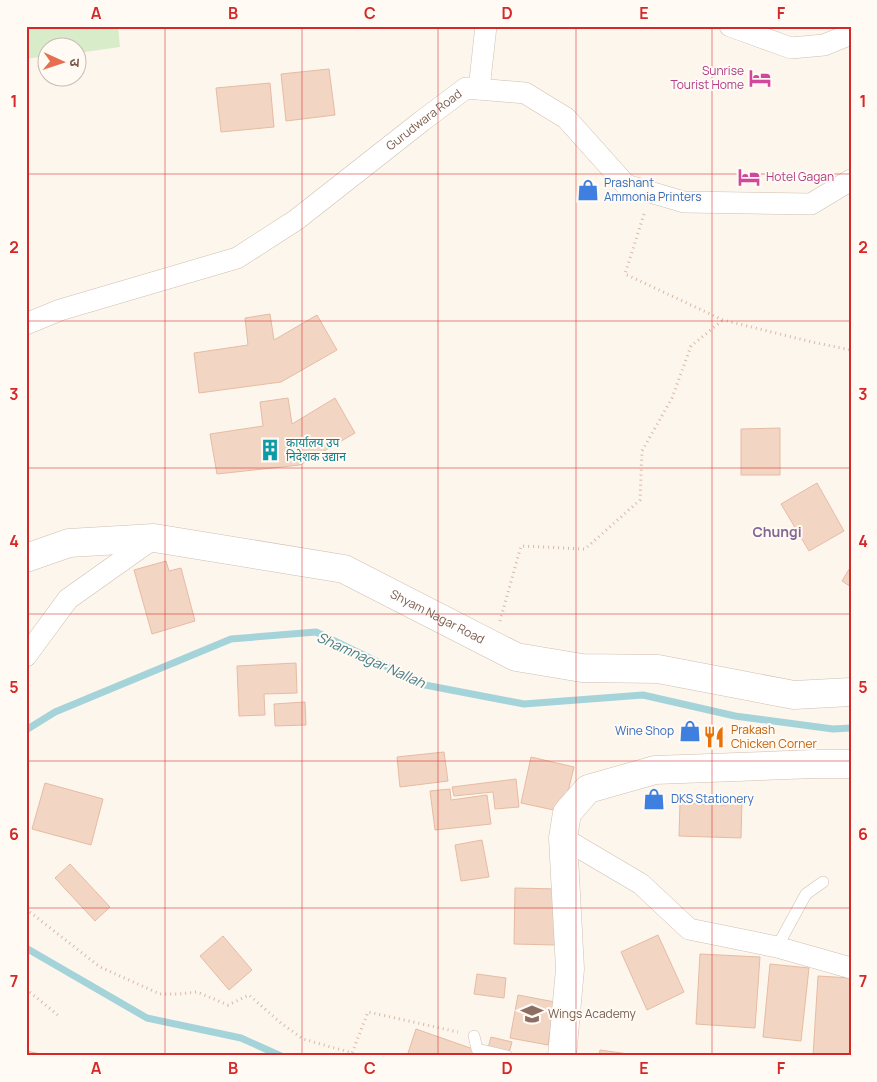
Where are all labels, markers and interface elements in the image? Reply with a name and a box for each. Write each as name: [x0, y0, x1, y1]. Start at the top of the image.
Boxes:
text: A: [91, 2, 102, 24]
text: B: [228, 2, 238, 24]
text: C: [364, 2, 376, 24]
text: D: [501, 2, 513, 24]
text: E: [639, 2, 649, 24]
text: F: [777, 2, 786, 24]
north arrow: [38, 38, 88, 88]
text: उ: [66, 58, 85, 68]
place label: Sunrise Tourist Home: [670, 62, 744, 93]
hotel icon: Sunrise Tourist Home: [747, 65, 773, 91]
street label: Gurudwara Road: [382, 85, 465, 154]
text: 1: [10, 90, 18, 112]
text: 1: [859, 90, 867, 112]
hotel icon: Hotel Gagan: [736, 164, 762, 190]
place label: Hotel Gagan: [766, 168, 834, 185]
place label: Prashant Ammonia Printers: [604, 174, 701, 205]
shop icon: Prashant Ammonia Printers: [575, 177, 601, 203]
text: 2: [9, 236, 19, 258]
text: 2: [858, 236, 868, 258]
text: 3: [9, 383, 19, 405]
text: 3: [858, 383, 868, 405]
place label: कार्यालय उप निदेशक उद्यान: [286, 434, 346, 465]
building icon: कार्यालय उप निदेशक उद्यान: [257, 437, 283, 463]
district label: Chungi: [752, 522, 802, 541]
text: 4: [9, 530, 19, 552]
text: 4: [858, 530, 868, 552]
street label: Shyam Nagar Road: [387, 585, 488, 647]
water label: Shamnagar Nallah: [314, 627, 429, 692]
text: 5: [9, 676, 19, 698]
text: 5: [858, 676, 868, 698]
shop icon: Wine Shop: [677, 718, 703, 744]
place label: Prakash Chicken Corner: [731, 721, 817, 752]
place label: Wine Shop: [615, 722, 674, 739]
restaurant icon: Prakash Chicken Corner: [701, 724, 727, 750]
shop icon: DKS Stationery: [641, 786, 667, 812]
place label: DKS Stationery: [671, 790, 755, 807]
text: 6: [9, 823, 19, 845]
text: 6: [858, 823, 868, 845]
text: 7: [10, 970, 18, 992]
text: 7: [859, 970, 867, 992]
school or university icon: Wings Academy: [519, 1001, 545, 1027]
place label: Wings Academy: [548, 1005, 636, 1022]
text: A: [91, 1057, 102, 1079]
text: B: [228, 1057, 238, 1079]
text: C: [364, 1057, 376, 1079]
text: D: [501, 1057, 513, 1079]
text: E: [639, 1057, 649, 1079]
text: F: [777, 1057, 786, 1079]

